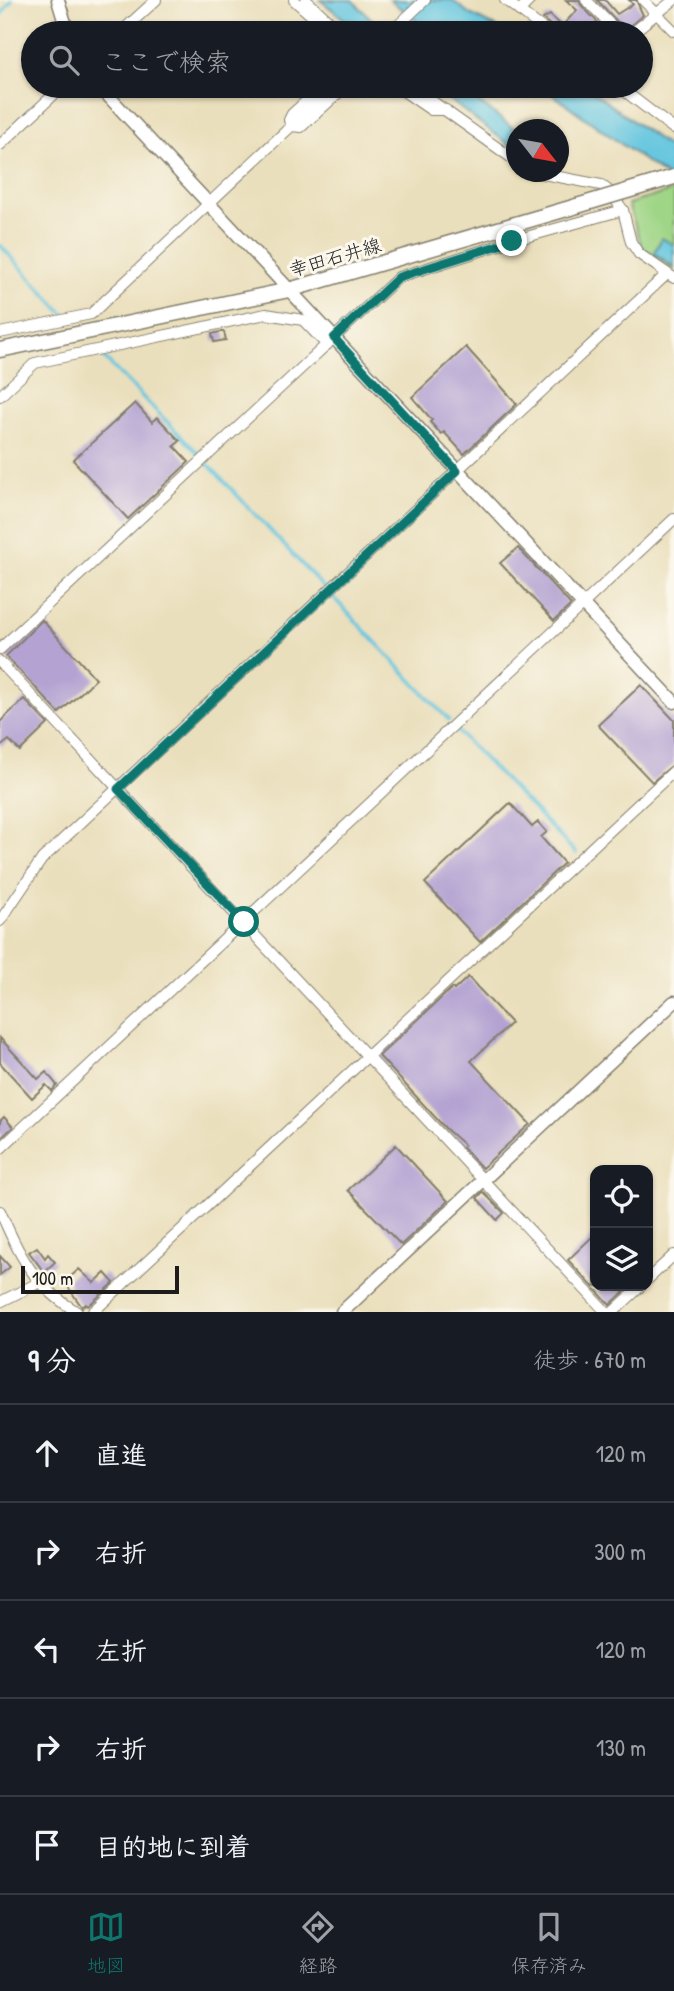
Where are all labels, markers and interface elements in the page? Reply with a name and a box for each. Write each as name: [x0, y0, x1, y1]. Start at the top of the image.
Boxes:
search box: [21, 21, 653, 98]
icon: search: [45, 41, 83, 79]
text: ここで検索: [101, 44, 231, 79]
north arrow: [506, 119, 569, 182]
route end: [496, 225, 527, 256]
street label: 幸田石井線: [286, 231, 384, 283]
route start: [228, 906, 259, 937]
map controls: [590, 1165, 653, 1291]
button: locate: [590, 1165, 653, 1228]
button: layers: [590, 1228, 653, 1291]
scale bar: [21, 1263, 178, 1295]
text: 100 m: [32, 1265, 73, 1291]
text: 9 分: [28, 1340, 76, 1380]
text: 徒歩 · 670 m: [533, 1344, 646, 1375]
icon: ahead: [28, 1434, 66, 1472]
text: 直進: [95, 1437, 147, 1472]
text: 120 m: [596, 1438, 646, 1469]
icon: right: [28, 1532, 66, 1570]
text: 右折: [95, 1535, 147, 1570]
text: 300 m: [594, 1536, 646, 1567]
icon: left: [28, 1630, 66, 1668]
text: 左折: [95, 1633, 147, 1668]
text: 120 m: [596, 1634, 646, 1665]
icon: right: [28, 1728, 66, 1766]
text: 右折: [95, 1731, 147, 1766]
text: 130 m: [596, 1732, 646, 1763]
icon: arrive: [28, 1826, 66, 1864]
text: 目的地に到着: [95, 1829, 251, 1864]
tab: 地図: [87, 1908, 125, 1978]
tab: 経路: [299, 1908, 337, 1978]
tab: 保存済み: [511, 1908, 587, 1978]

